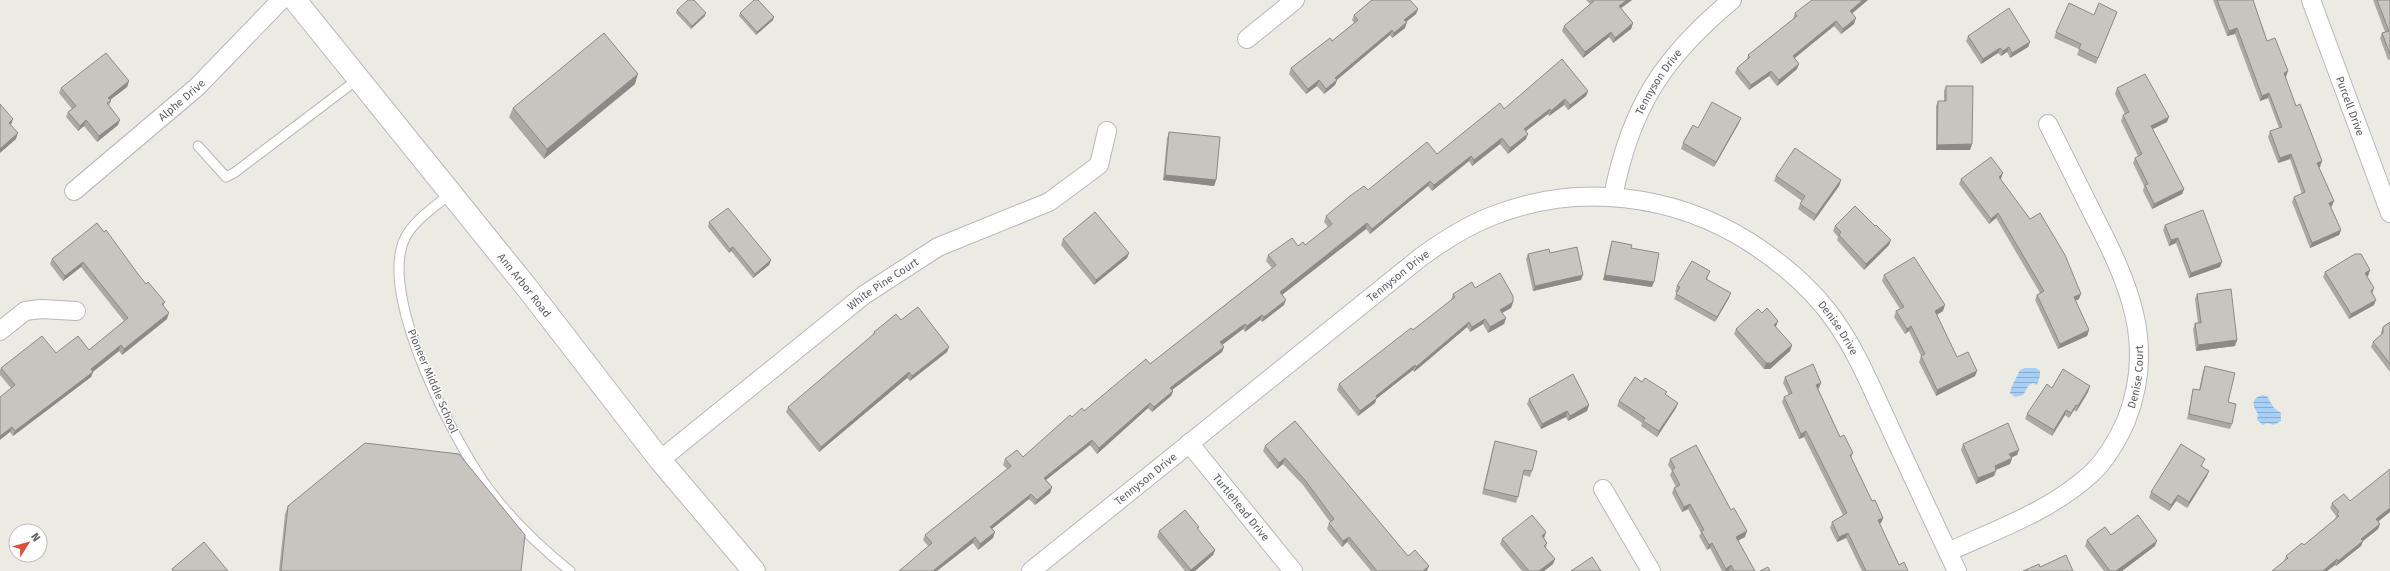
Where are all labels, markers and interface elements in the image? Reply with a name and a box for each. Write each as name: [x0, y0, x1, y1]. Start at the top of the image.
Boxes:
street label: Tennyson Drive: [1633, 47, 1685, 117]
street label: Purcell Drive: [2333, 74, 2367, 138]
street label: Alphe Drive: [156, 77, 208, 124]
street label: Tennyson Drive: [1364, 247, 1432, 305]
street label: Ann Arbor Road: [495, 251, 553, 320]
street label: White Pine Court: [845, 256, 921, 313]
street label: Denise Drive: [1815, 298, 1860, 357]
street label: Pioneer Middle School: [405, 327, 460, 435]
street label: Denise Court: [2125, 345, 2146, 410]
street label: Tennyson Drive: [1112, 450, 1180, 508]
street label: Turtlehead Drive: [1210, 472, 1272, 544]
north arrow: [8, 523, 48, 563]
text: N: [28, 530, 43, 544]

